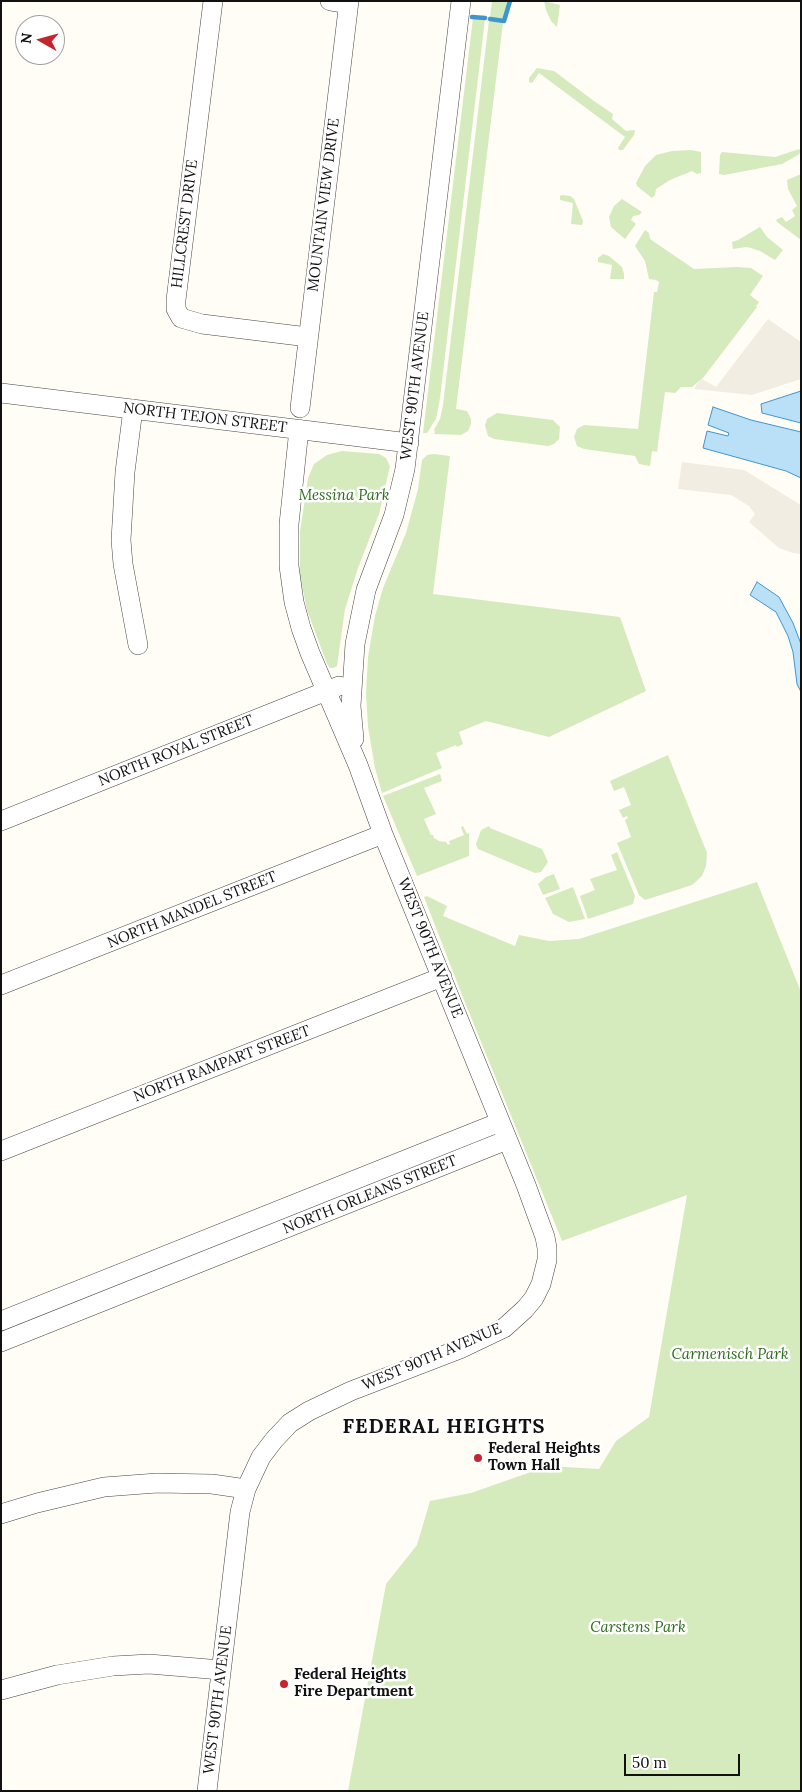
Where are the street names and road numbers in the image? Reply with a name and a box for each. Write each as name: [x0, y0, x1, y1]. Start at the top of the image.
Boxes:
street label: MOUNTAIN VIEW DRIVE: [304, 117, 344, 293]
street label: HILLCREST DRIVE: [168, 159, 202, 289]
street label: WEST 90TH AVENUE: [397, 311, 433, 461]
street label: NORTH TEJON STREET: [122, 399, 288, 437]
street label: NORTH ROYAL STREET: [96, 712, 256, 790]
street label: NORTH MANDEL STREET: [105, 868, 279, 952]
street label: WEST 90TH AVENUE: [394, 875, 466, 1021]
street label: NORTH RAMPART STREET: [131, 1022, 313, 1106]
street label: NORTH ORLEANS STREET: [280, 1152, 460, 1238]
street label: WEST 90TH AVENUE: [360, 1320, 504, 1394]
street label: WEST 90TH AVENUE: [200, 1625, 236, 1775]

